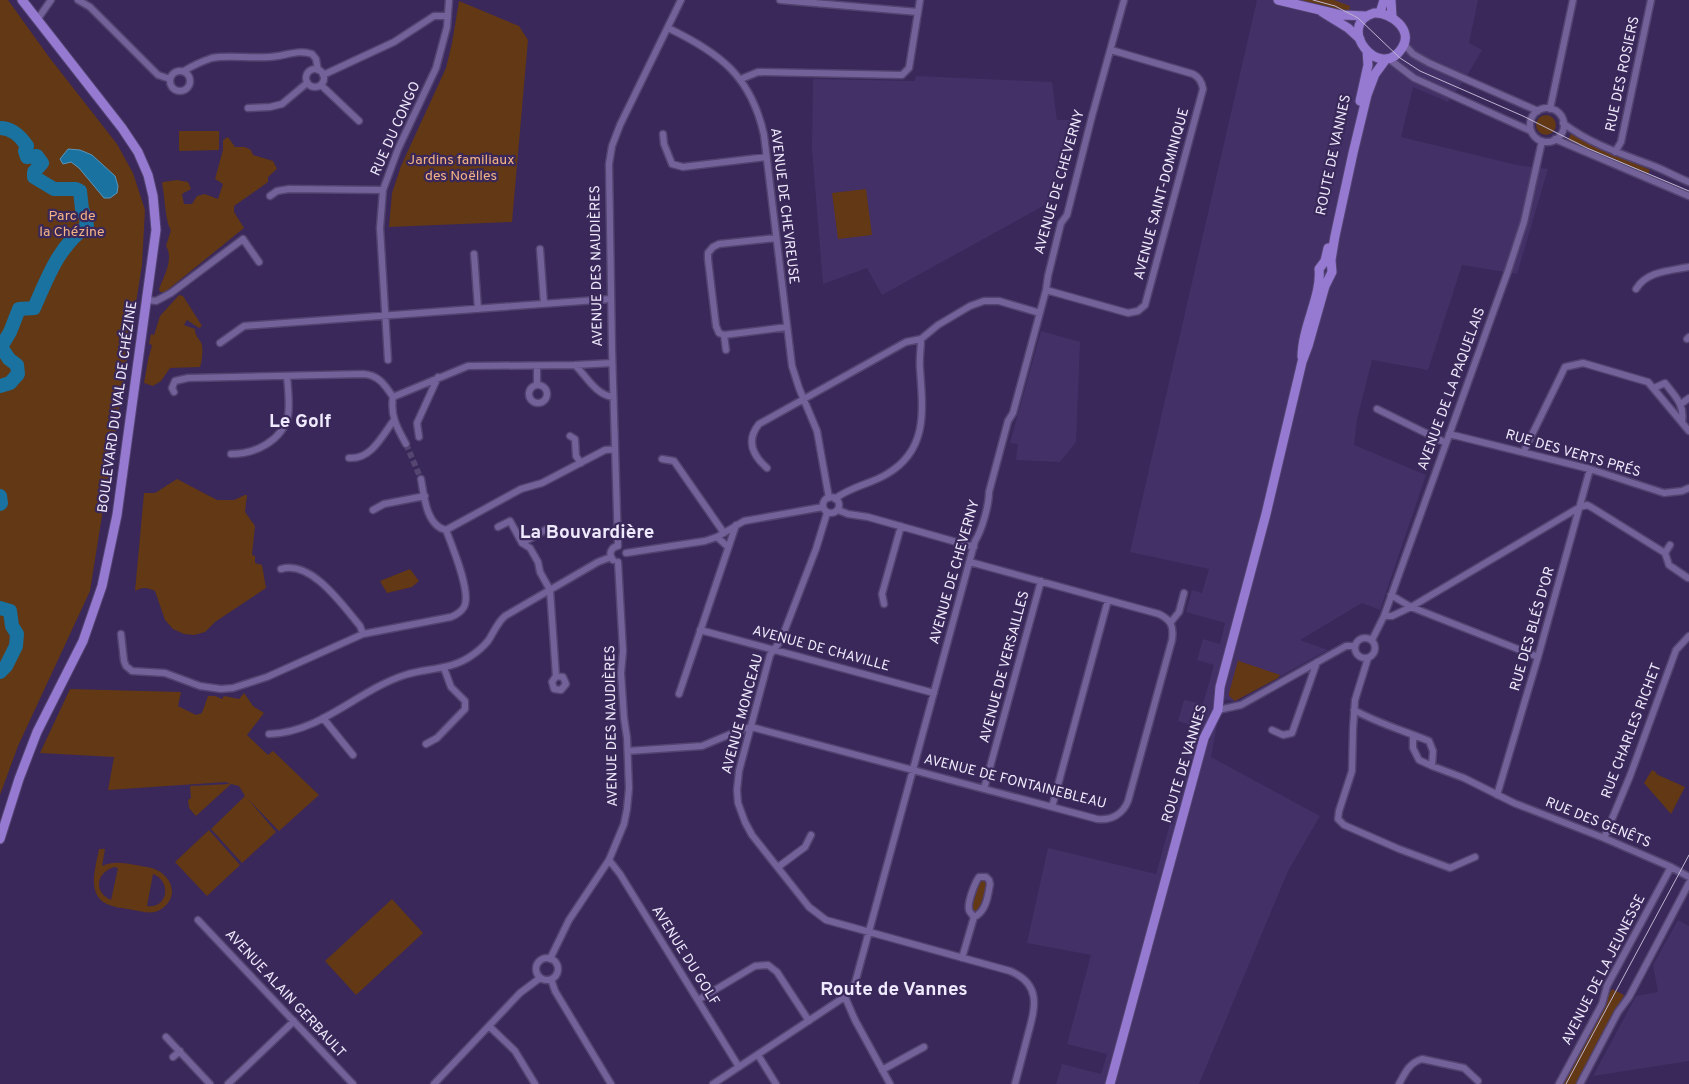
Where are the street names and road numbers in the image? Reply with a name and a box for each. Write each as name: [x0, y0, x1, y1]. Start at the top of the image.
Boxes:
street label: RUE DES ROSIERS: [1602, 15, 1644, 133]
street label: RUE DU CONGO: [368, 79, 424, 179]
street label: ROUTE DE VANNES: [1313, 93, 1355, 217]
street label: AVENUE SAINT-DOMINIQUE: [1131, 106, 1193, 282]
street label: AVENUE DE CHEVERNY: [1031, 108, 1089, 256]
street label: AVENUE DE CHEVREUSE: [766, 127, 802, 285]
street label: AVENUE DES NAUDIÈRES: [586, 185, 607, 347]
street label: BOULEVARD DU VAL DE CHÉZINE: [94, 300, 141, 514]
street label: AVENUE DE LA PAQUELAIS: [1415, 305, 1489, 473]
street label: RUE DES VERTS PRÉS: [1503, 426, 1643, 481]
street label: AVENUE DE CHEVERNY: [926, 498, 984, 646]
street label: RUE DES BLÉS D'OR: [1506, 564, 1559, 693]
street label: AVENUE DE VERSAILLES: [976, 589, 1034, 745]
street label: AVENUE DE CHAVILLE: [750, 622, 892, 676]
street label: AVENUE DES NAUDIÈRES: [601, 645, 622, 807]
street label: AVENUE MONCEAU: [719, 652, 767, 776]
street label: RUE CHARLES RICHET: [1598, 661, 1666, 801]
street label: ROUTE DE VANNES: [1159, 703, 1211, 825]
street label: AVENUE DE FONTAINEBLEAU: [922, 751, 1108, 813]
street label: RUE DES GENÊTS: [1543, 793, 1654, 852]
street label: AVENUE DE LA JEUNESSE: [1559, 892, 1649, 1048]
street label: AVENUE DU GOLF: [647, 903, 723, 1009]
street label: AVENUE ALAIN GERBAULT: [221, 926, 349, 1062]

